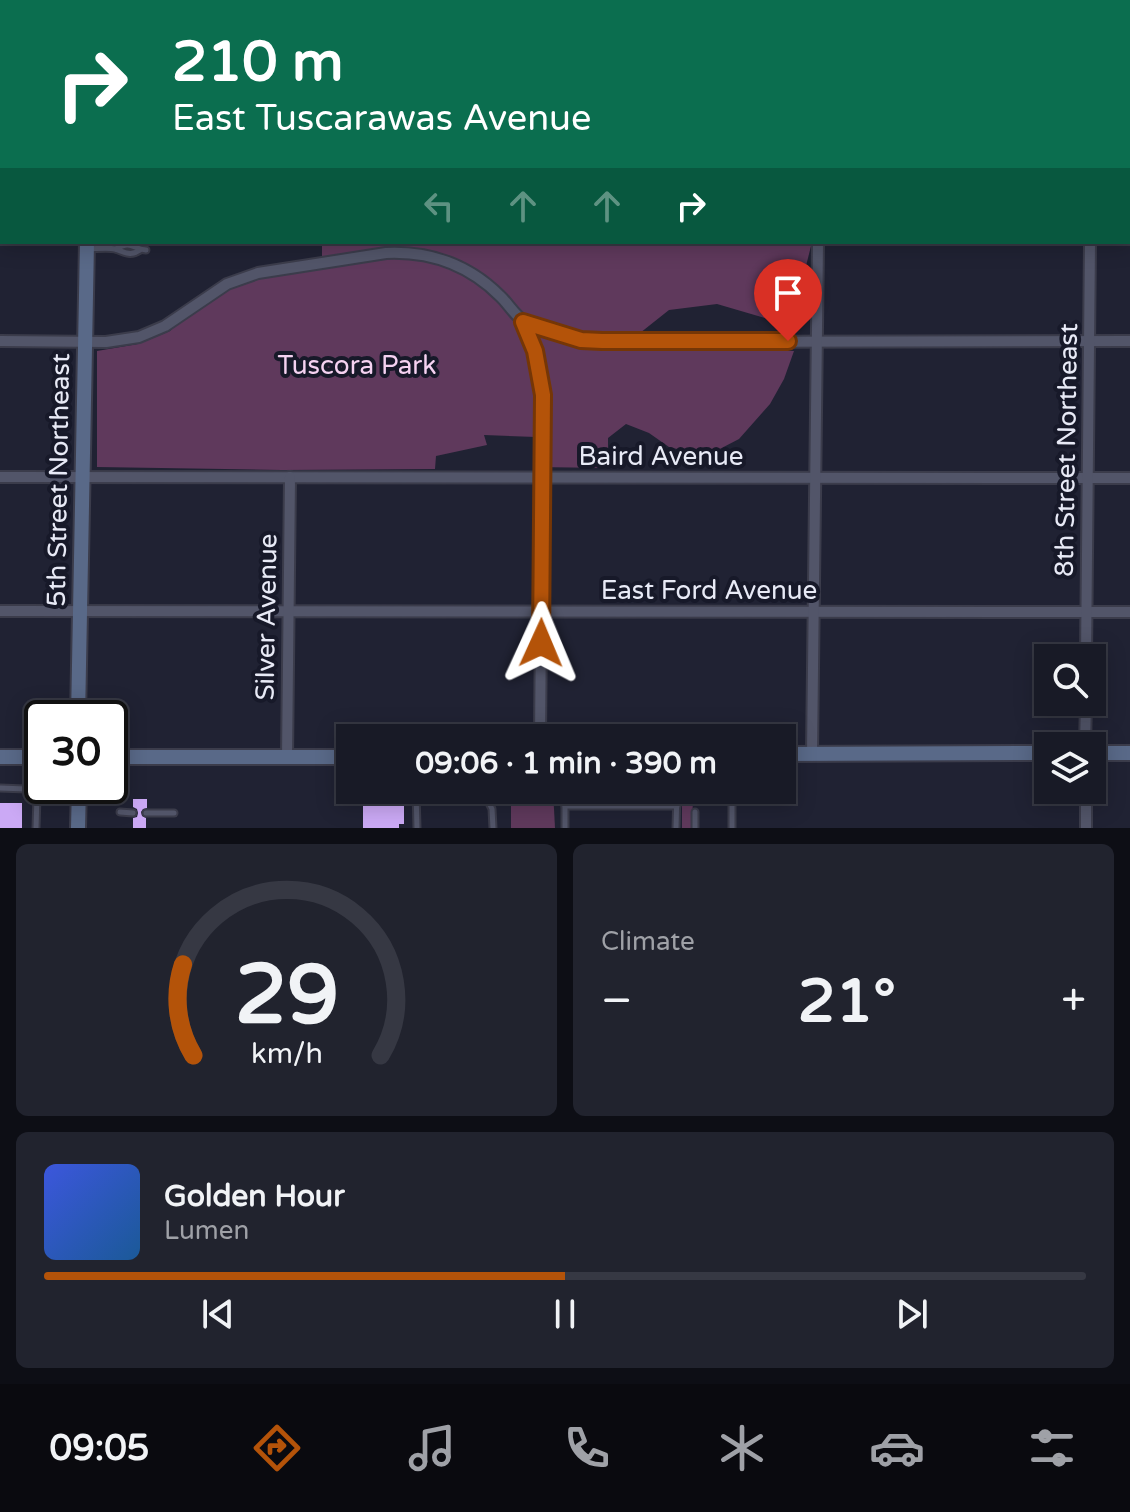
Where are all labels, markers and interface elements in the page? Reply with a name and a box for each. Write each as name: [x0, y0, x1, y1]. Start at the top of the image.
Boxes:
text: 210 m: [172, 29, 343, 96]
icon: right: [40, 32, 144, 136]
text: East Tuscarawas Avenue: [172, 97, 591, 140]
icon: left: [417, 184, 461, 228]
icon: ahead: [501, 184, 545, 228]
icon: ahead: [585, 184, 629, 228]
icon: right: [669, 184, 713, 228]
pin: [754, 259, 822, 341]
icon: arrive: [766, 271, 810, 315]
street label: 8th Street Northeast: [1049, 323, 1084, 577]
park label: Tuscora Park: [277, 350, 437, 381]
street label: 5th Street Northeast: [41, 353, 76, 607]
street label: Baird Avenue: [579, 441, 743, 472]
street label: Silver Avenue: [250, 533, 283, 701]
street label: East Ford Avenue: [601, 575, 817, 606]
position arrow: [499, 601, 583, 685]
map controls: [1034, 644, 1106, 804]
button: search: [1034, 644, 1106, 716]
speed limit sign: 30: [24, 700, 128, 804]
button: layers: [1034, 732, 1106, 804]
text: 09:06 · 1 min · 390 m: [415, 745, 717, 782]
text: Climate: [601, 926, 695, 957]
text: 29: [234, 946, 339, 1046]
text: 21°: [798, 966, 896, 1038]
text: −: [601, 975, 632, 1028]
text: +: [1061, 975, 1086, 1028]
text: km/h: [251, 1037, 322, 1071]
text: Golden Hour: [164, 1178, 345, 1215]
text: Lumen: [164, 1215, 249, 1246]
icon: previous: [196, 1292, 240, 1336]
icon: pause: [543, 1292, 587, 1336]
icon: next: [890, 1292, 934, 1336]
icon: directions: [249, 1420, 305, 1476]
icon: music: [404, 1420, 460, 1476]
icon: phone: [559, 1420, 615, 1476]
icon: climate: [714, 1420, 770, 1476]
icon: car: [869, 1420, 925, 1476]
icon: filters: [1024, 1420, 1080, 1476]
text: 09:05: [50, 1427, 149, 1470]

